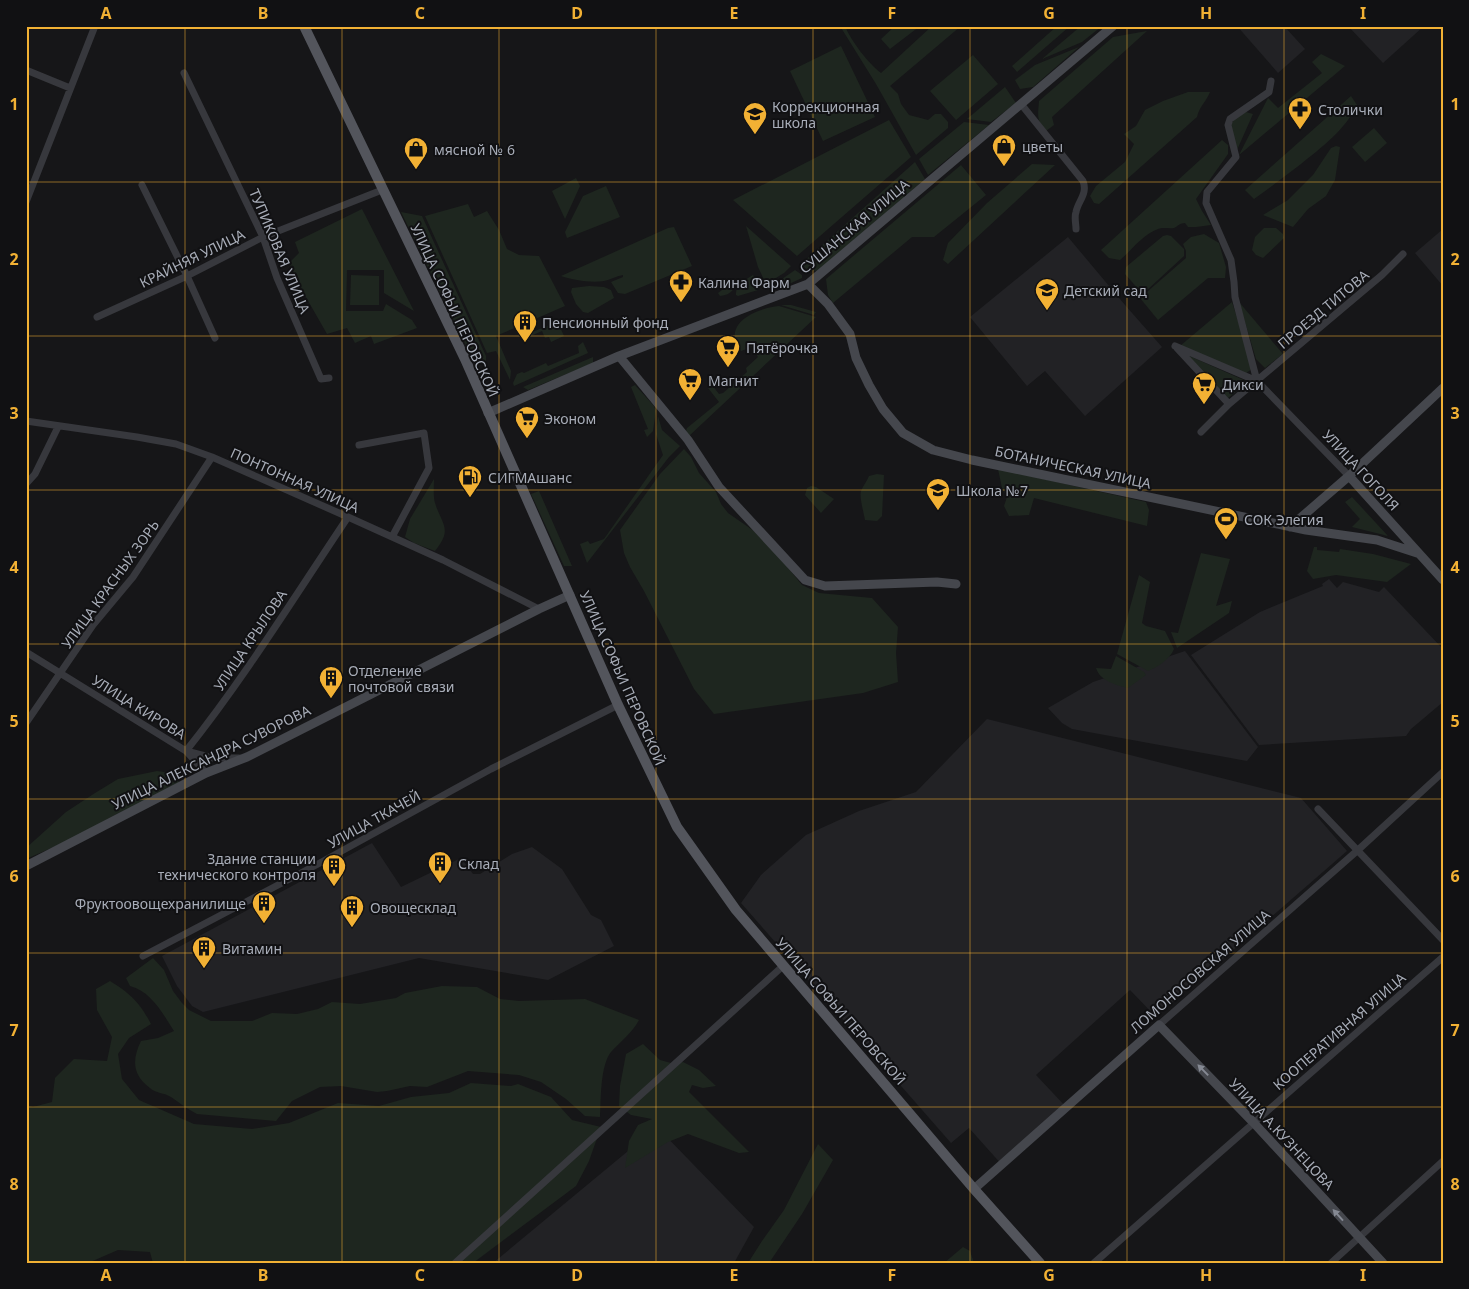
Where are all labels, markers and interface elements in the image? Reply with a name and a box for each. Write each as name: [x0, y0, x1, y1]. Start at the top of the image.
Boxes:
text: A: [100, 2, 112, 24]
text: B: [258, 2, 268, 24]
text: C: [415, 2, 425, 24]
text: D: [571, 2, 583, 24]
text: E: [730, 2, 739, 24]
text: F: [888, 2, 896, 24]
text: G: [1043, 2, 1055, 24]
text: H: [1200, 2, 1212, 24]
text: I: [1360, 2, 1366, 24]
text: 1: [9, 93, 19, 115]
text: 1: [1450, 93, 1460, 115]
pharmacy icon: Столички: [1287, 96, 1313, 130]
place label: Коррекционная школа: [772, 97, 880, 132]
place label: Столички: [1318, 100, 1383, 119]
school or university icon: Коррекционная школа: [742, 101, 768, 135]
shop icon: цветы: [991, 133, 1017, 167]
shop icon: мясной № 6: [403, 136, 429, 170]
place label: цветы: [1022, 137, 1063, 156]
place label: мясной № 6: [434, 140, 515, 159]
street label: СУШАНСКАЯ УЛИЦА: [795, 174, 913, 278]
street label: ТУПИКОВАЯ УЛИЦА: [245, 186, 315, 316]
street label: УЛИЦА СОФЬИ ПЕРОВСКОЙ: [406, 220, 504, 400]
street label: КРАЙНЯЯ УЛИЦА: [136, 224, 248, 292]
text: 2: [9, 248, 19, 270]
text: 2: [1450, 248, 1460, 270]
street label: ПРОЕЗД ТИТОВА: [1273, 265, 1373, 353]
pharmacy icon: Калина Фарм: [668, 269, 694, 303]
place label: Калина Фарм: [698, 273, 790, 292]
school or university icon: Детский сад: [1034, 277, 1060, 311]
place label: Детский сад: [1064, 281, 1147, 300]
building icon: Пенсионный фонд: [512, 309, 538, 343]
place label: Пенсионный фонд: [542, 313, 669, 332]
supermarket icon: Пятёрочка: [715, 334, 741, 368]
place label: Пятёрочка: [746, 338, 818, 357]
supermarket icon: Магнит: [677, 367, 703, 401]
place label: Магнит: [708, 371, 759, 390]
supermarket icon: Дикси: [1191, 371, 1217, 405]
place label: Дикси: [1222, 375, 1264, 394]
text: 3: [9, 402, 19, 424]
text: 3: [1450, 402, 1460, 424]
supermarket icon: Эконом: [514, 405, 540, 439]
place label: Эконом: [544, 409, 596, 428]
street label: УЛИЦА ГОГОЛЯ: [1319, 425, 1403, 515]
street label: БОТАНИЧЕСКАЯ УЛИЦА: [993, 441, 1153, 493]
street label: ПОНТОННАЯ УЛИЦА: [228, 443, 362, 517]
fuel station icon: СИГМАшанс: [457, 464, 483, 498]
place label: СИГМАшанс: [488, 468, 572, 487]
school or university icon: Школа №7: [925, 477, 951, 511]
place label: Школа №7: [956, 481, 1028, 500]
sports icon: СОК Элегия: [1213, 506, 1239, 540]
place label: СОК Элегия: [1244, 510, 1323, 529]
street label: УЛИЦА КРАСНЫХ ЗОРЬ: [57, 516, 163, 652]
text: 4: [9, 556, 19, 578]
text: 4: [1450, 556, 1460, 578]
street label: УЛИЦА КРЫЛОВА: [209, 586, 291, 694]
street label: УЛИЦА СОФЬИ ПЕРОВСКОЙ: [576, 588, 670, 768]
place label: Отделение почтовой связи: [348, 661, 455, 696]
building icon: Отделение почтовой связи: [318, 665, 344, 699]
street label: УЛИЦА КИРОВА: [89, 671, 190, 743]
street label: УЛИЦА АЛЕКСАНДРА СУВОРОВА: [108, 700, 314, 814]
text: 5: [9, 710, 19, 732]
text: 5: [1450, 710, 1460, 732]
street label: УЛИЦА ТКАЧЕЙ: [324, 786, 424, 852]
place label: Здание станции технического контроля: [158, 849, 316, 884]
building icon: Склад: [427, 850, 453, 884]
building icon: Здание станции технического контроля: [321, 853, 347, 887]
place label: Склад: [458, 854, 499, 873]
text: 6: [9, 865, 19, 887]
text: 6: [1450, 865, 1460, 887]
building icon: Фруктоовощехранилище: [251, 890, 277, 924]
place label: Фруктоовощехранилище: [75, 894, 246, 913]
building icon: Овощесклад: [339, 894, 365, 928]
place label: Овощесклад: [370, 898, 456, 917]
street label: ЛОМОНОСОВСКАЯ УЛИЦА: [1126, 905, 1274, 1037]
street label: УЛИЦА СОФЬИ ПЕРОВСКОЙ: [772, 933, 910, 1089]
building icon: Витамин: [191, 935, 217, 969]
place label: Витамин: [222, 939, 282, 958]
street label: КООПЕРАТИВНАЯ УЛИЦА: [1269, 968, 1409, 1094]
text: 7: [9, 1019, 19, 1041]
text: 7: [1450, 1019, 1460, 1041]
one-way arrow: [1197, 1065, 1209, 1077]
street label: УЛИЦА А.КУЗНЕЦОВА: [1225, 1074, 1339, 1194]
text: 8: [9, 1173, 19, 1195]
text: 8: [1450, 1173, 1460, 1195]
one-way arrow: [1332, 1209, 1344, 1221]
text: A: [100, 1264, 112, 1286]
text: B: [258, 1264, 268, 1286]
text: C: [415, 1264, 425, 1286]
text: D: [571, 1264, 583, 1286]
text: E: [730, 1264, 739, 1286]
text: F: [888, 1264, 896, 1286]
text: G: [1043, 1264, 1055, 1286]
text: H: [1200, 1264, 1212, 1286]
text: I: [1360, 1264, 1366, 1286]

